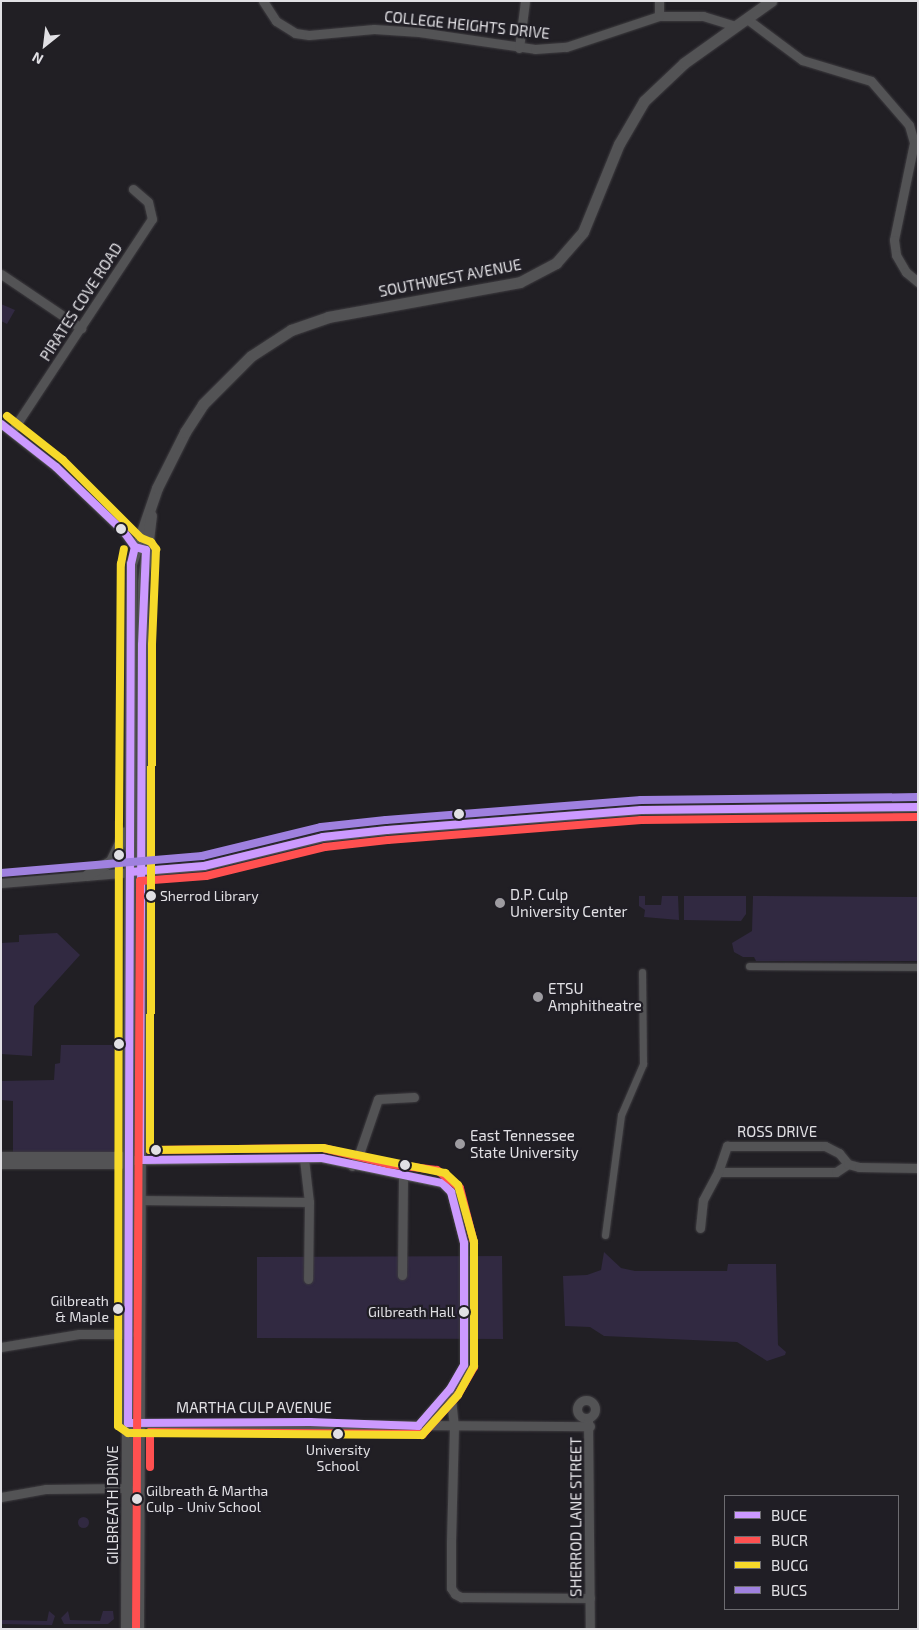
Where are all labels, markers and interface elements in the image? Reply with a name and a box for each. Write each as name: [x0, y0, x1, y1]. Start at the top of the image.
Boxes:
street label: COLLEGE HEIGHTS DRIVE: [383, 7, 551, 43]
north arrow: [20, 20, 70, 70]
text: N: [29, 49, 46, 68]
street label: PIRATES COVE ROAD: [36, 240, 126, 364]
street label: SOUTHWEST AVENUE: [377, 255, 523, 301]
unlabelled marker: [116, 524, 126, 534]
unlabelled marker: [454, 809, 464, 819]
unlabelled marker: [114, 850, 124, 860]
place label: D.P. Culp University Center: [510, 885, 628, 920]
place label: Sherrod Library: [160, 888, 259, 904]
marker: Sherrod Library: [146, 891, 156, 901]
marker: D.P. Culp University Center: [494, 897, 506, 909]
place label: ETSU Amphitheatre: [548, 979, 642, 1014]
marker: ETSU Amphitheatre: [532, 991, 544, 1003]
unlabelled marker: [114, 1039, 124, 1049]
street label: ROSS DRIVE: [737, 1123, 817, 1141]
place label: East Tennessee State University: [470, 1126, 579, 1161]
marker: East Tennessee State University: [454, 1138, 466, 1150]
unlabelled marker: [151, 1145, 161, 1155]
unlabelled marker: [400, 1160, 410, 1170]
place label: Gilbreath & Maple: [50, 1293, 109, 1325]
marker: Gilbreath & Maple: [113, 1304, 123, 1314]
place label: Gilbreath Hall: [368, 1304, 455, 1320]
marker: Gilbreath Hall: [459, 1307, 469, 1317]
street label: MARTHA CULP AVENUE: [176, 1399, 332, 1417]
marker: University School: [333, 1429, 343, 1439]
street label: SHERROD LANE STREET: [567, 1437, 585, 1597]
place label: University School: [306, 1442, 370, 1474]
street label: GILBREATH DRIVE: [104, 1445, 122, 1565]
place label: Gilbreath & Martha Culp - Univ School: [146, 1483, 268, 1515]
marker: Gilbreath & Martha Culp - Univ School: [132, 1494, 142, 1504]
legend: [724, 1495, 899, 1610]
text: BUCE: [771, 1506, 807, 1524]
text: BUCR: [771, 1531, 808, 1549]
text: BUCG: [771, 1556, 808, 1574]
text: BUCS: [771, 1581, 807, 1599]

